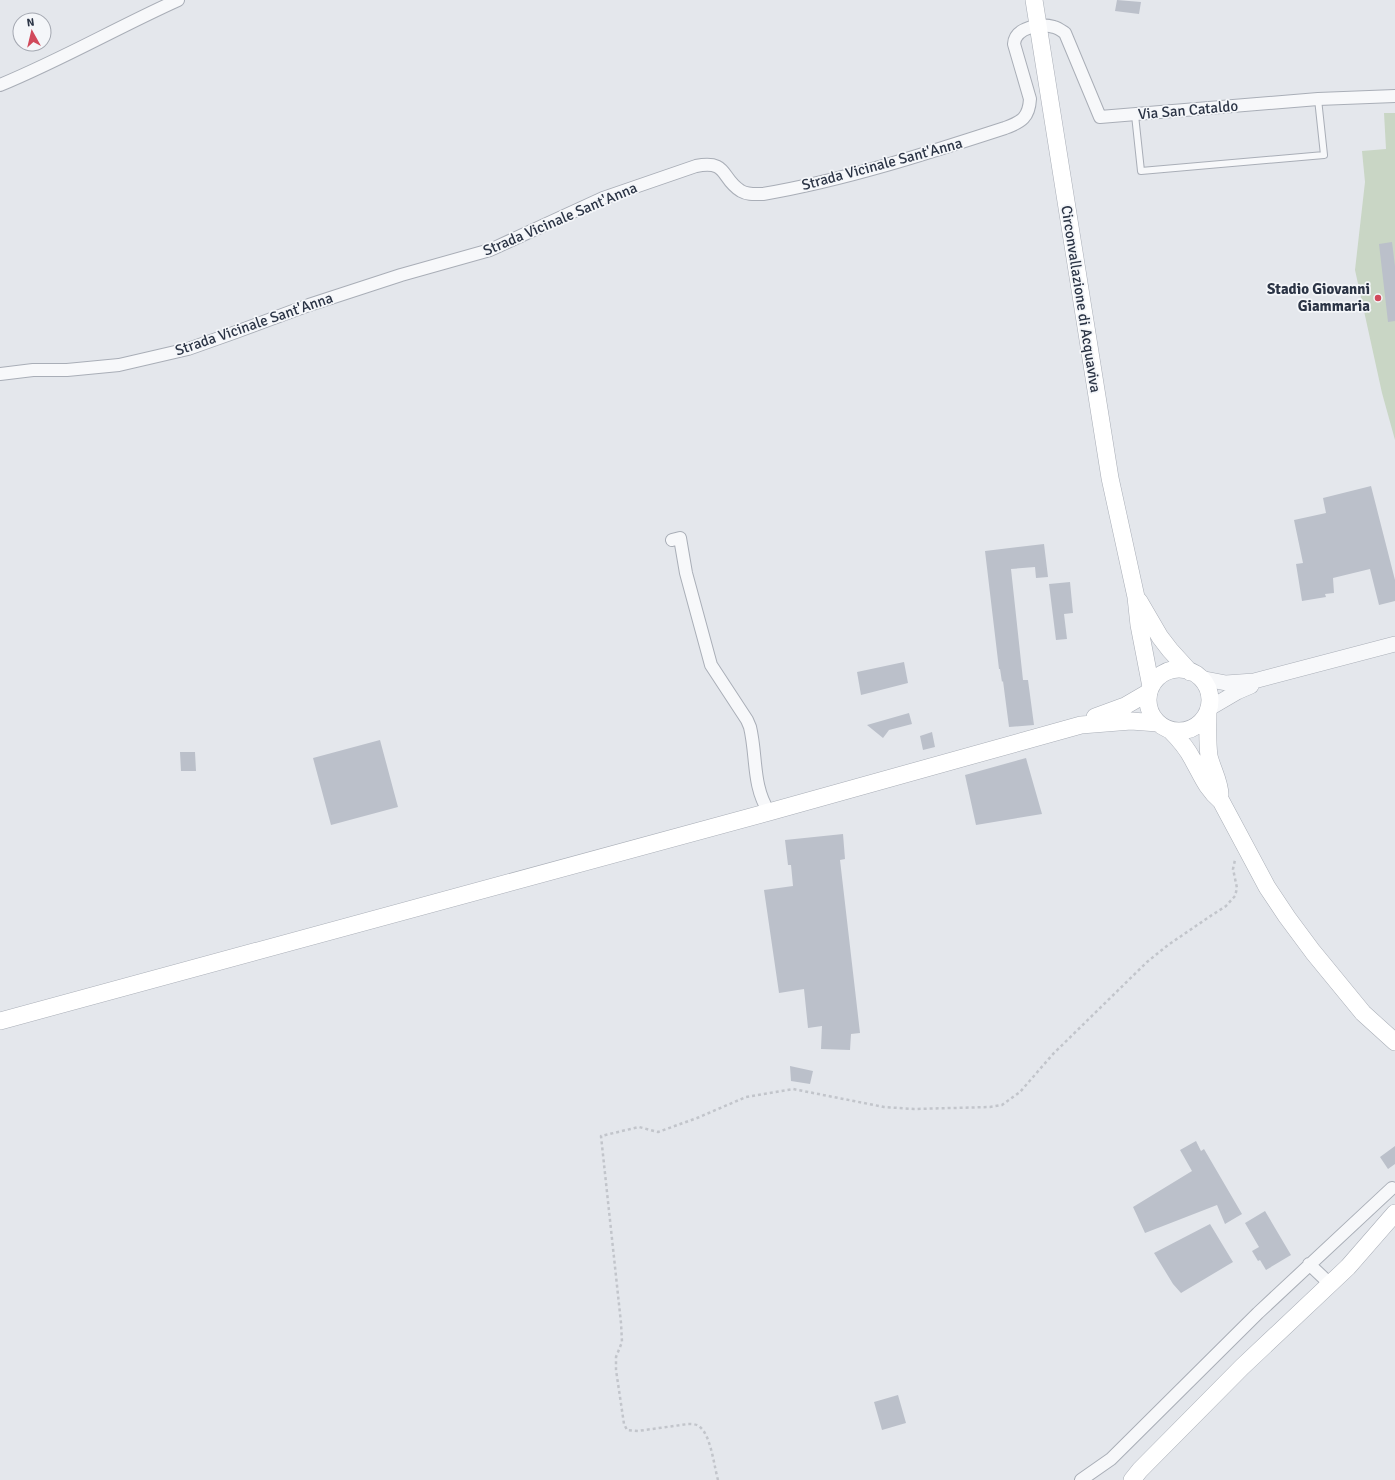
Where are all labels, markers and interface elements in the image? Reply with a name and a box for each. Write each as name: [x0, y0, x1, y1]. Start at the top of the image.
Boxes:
north arrow: [12, 12, 52, 52]
text: N: [26, 16, 35, 30]
street label: Via San Cataldo: [1137, 97, 1239, 123]
street label: Strada Vicinale Sant'Anna: [800, 134, 964, 194]
street label: Strada Vicinale Sant'Anna: [480, 178, 640, 260]
street label: Circonvallazione di Acquaviva: [1057, 204, 1105, 394]
place label: Stadio Giovanni Giammaria: [1267, 280, 1370, 315]
street label: Strada Vicinale Sant'Anna: [173, 288, 335, 360]
marker: Stadio Giovanni Giammaria: [1373, 293, 1383, 303]

